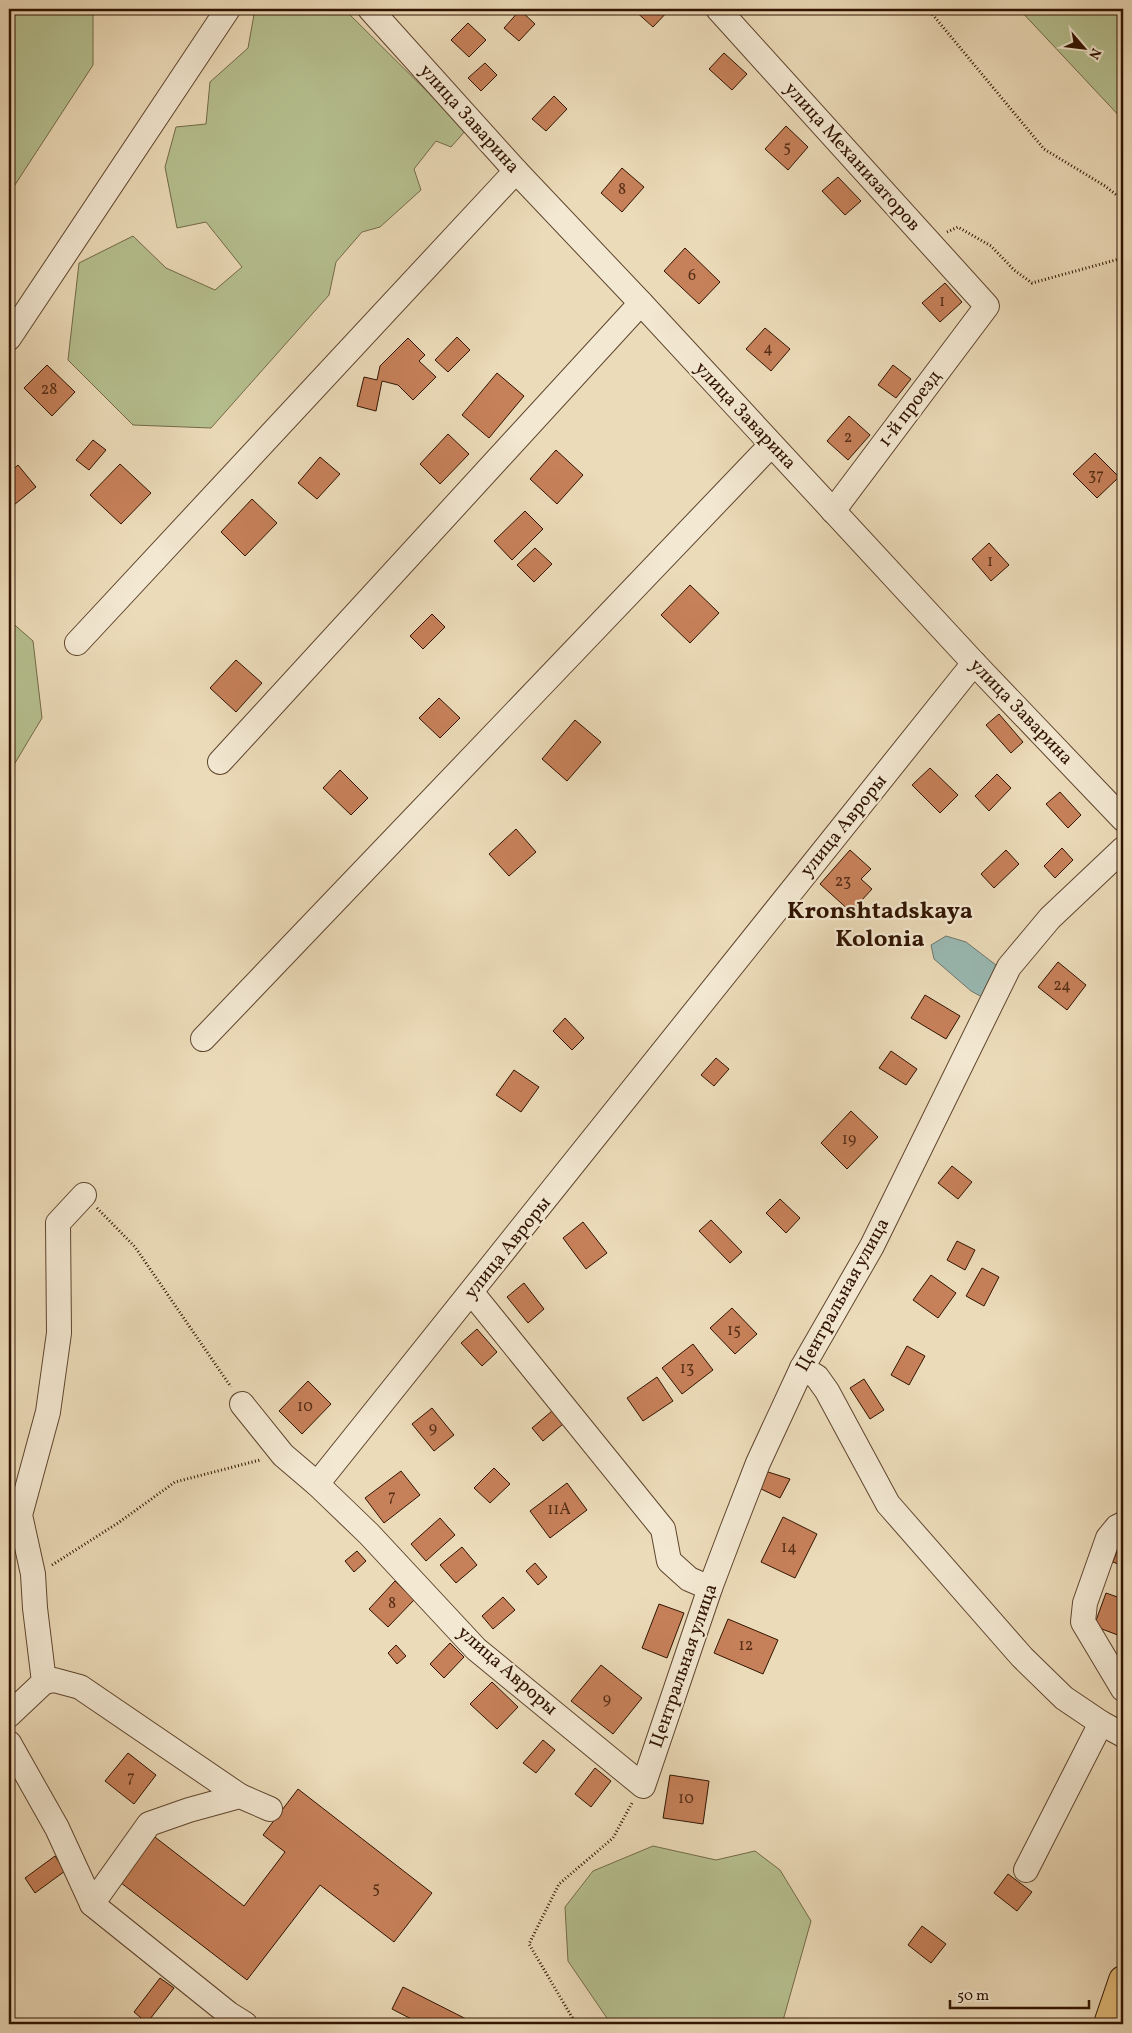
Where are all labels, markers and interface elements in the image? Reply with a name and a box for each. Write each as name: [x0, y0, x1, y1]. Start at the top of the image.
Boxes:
north arrow: [1060, 22, 1110, 72]
text: N: [1083, 44, 1105, 62]
street label: улица Заварина: [413, 59, 525, 179]
street label: улица Механизаторов: [778, 77, 926, 237]
house number: 5: [783, 137, 791, 159]
house number: 8: [618, 179, 626, 201]
house number: 6: [688, 265, 696, 287]
house number: 1: [939, 291, 945, 313]
house number: 4: [763, 338, 773, 360]
street label: улица Заварина: [688, 356, 802, 476]
street label: 1-й проезд: [872, 365, 948, 453]
house number: 28: [41, 379, 57, 401]
house number: 2: [844, 427, 852, 449]
house number: 37: [1088, 465, 1104, 487]
house number: 1: [987, 551, 993, 573]
street label: улица Заварина: [963, 653, 1079, 771]
street label: улица Авроры: [795, 769, 893, 883]
house number: 23: [835, 871, 851, 893]
district label: Kronshtadskaya Kolonia: [787, 895, 973, 957]
house number: 24: [1053, 975, 1071, 997]
house number: 19: [842, 1129, 856, 1151]
street label: улица Авроры: [459, 1191, 557, 1305]
street label: Центральная улица: [790, 1213, 896, 1377]
house number: 15: [727, 1320, 741, 1342]
house number: 13: [680, 1358, 694, 1380]
house number: 10: [297, 1396, 313, 1418]
house number: 9: [429, 1418, 437, 1440]
house number: 7: [388, 1486, 396, 1508]
house number: 11А: [547, 1499, 571, 1521]
house number: 14: [781, 1537, 797, 1559]
street label: Центральная улица: [644, 1580, 724, 1752]
house number: 8: [388, 1593, 396, 1615]
street label: улица Авроры: [451, 1620, 563, 1722]
house number: 12: [739, 1635, 753, 1657]
house number: 9: [603, 1689, 611, 1711]
house number: 7: [127, 1767, 135, 1789]
house number: 10: [678, 1788, 694, 1810]
house number: 5: [372, 1878, 380, 1900]
scale bar: [950, 1978, 1088, 2010]
text: 50 m: [957, 1986, 989, 2007]

